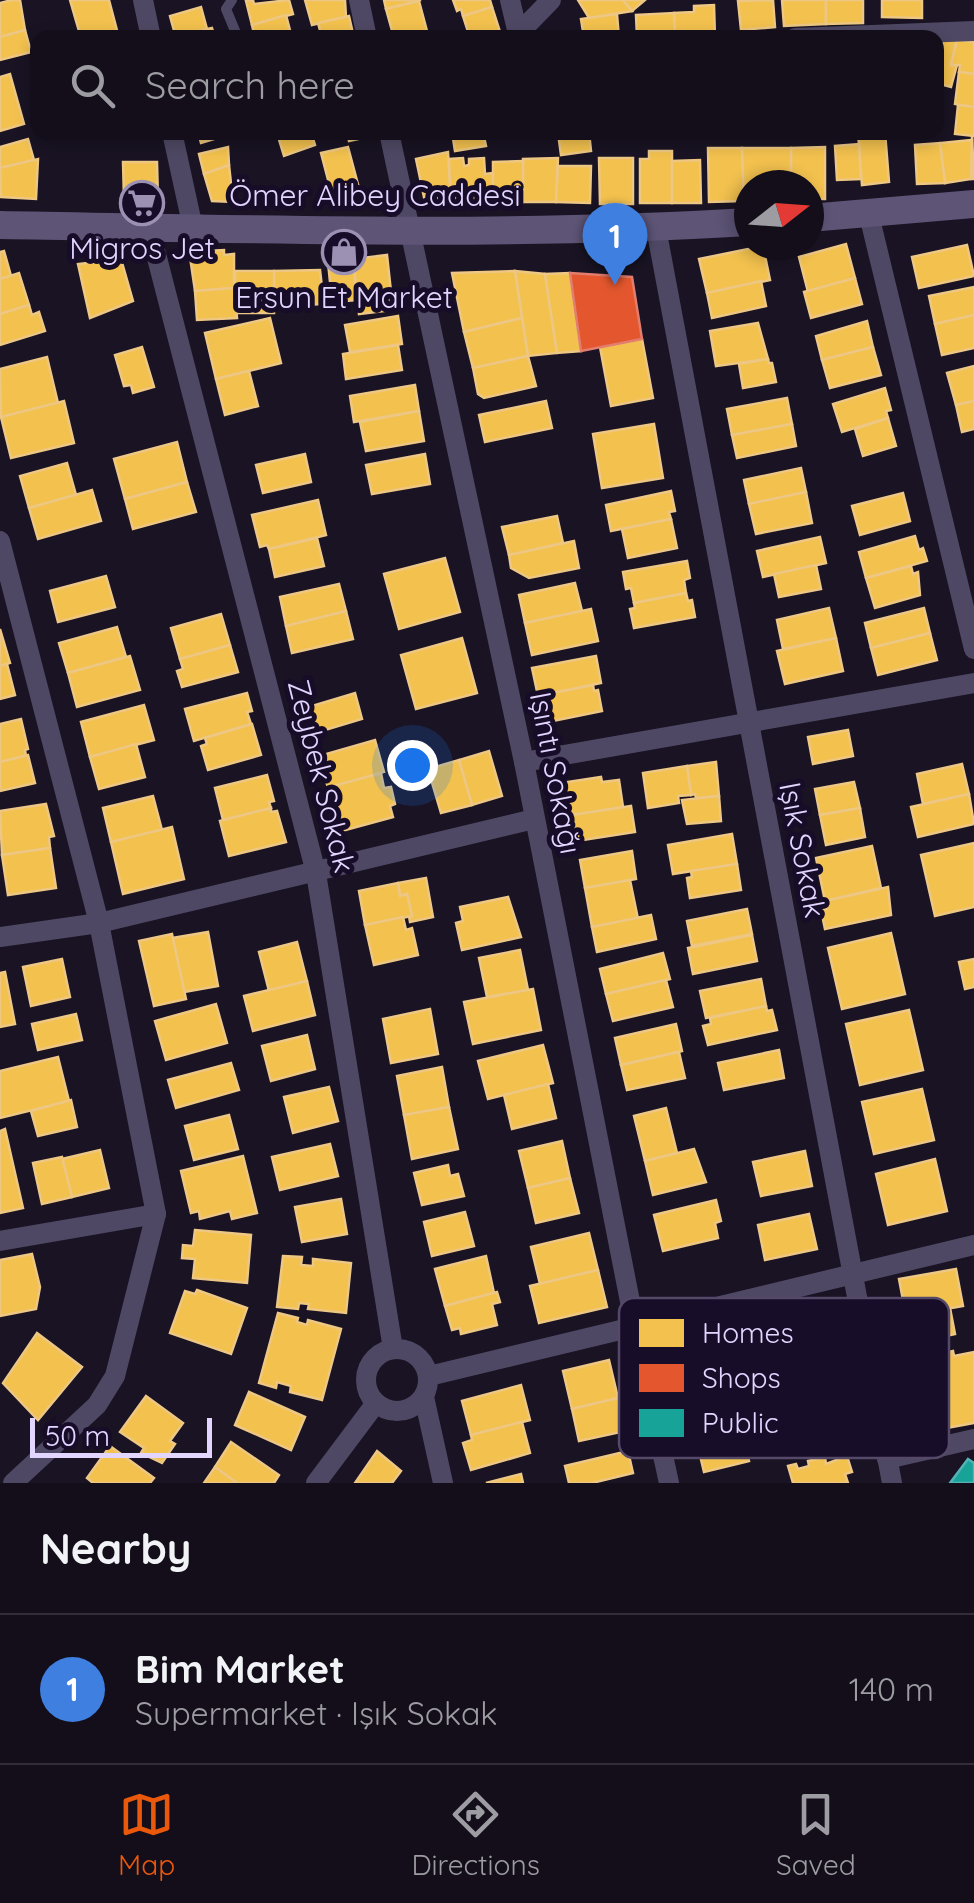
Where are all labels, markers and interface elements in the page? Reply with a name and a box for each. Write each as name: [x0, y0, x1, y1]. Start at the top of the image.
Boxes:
search box: [30, 30, 944, 140]
icon: search: [65, 58, 120, 113]
text: Search here: [145, 61, 355, 109]
north arrow: [734, 170, 824, 260]
street label: Ömer Alibey Caddesi: [229, 176, 521, 214]
supermarket icon: Migros Jet: [119, 180, 165, 226]
pin: 1: [582, 202, 648, 285]
place label: Migros Jet: [69, 229, 215, 267]
shop icon: Ersun Et Market: [321, 229, 367, 275]
place label: Ersun Et Market: [235, 278, 453, 316]
street label: Zeybek Sokak: [280, 675, 364, 876]
street label: Işıntı Sokağı: [522, 689, 590, 857]
your location: [387, 740, 438, 791]
street label: Işık Sokak: [771, 779, 835, 921]
legend: [619, 1298, 949, 1458]
text: Homes: [702, 1315, 794, 1350]
text: Shops: [702, 1360, 781, 1395]
text: Public: [702, 1405, 778, 1440]
scale bar: [30, 1413, 212, 1458]
text: 50 m: [45, 1418, 110, 1453]
text: Nearby: [40, 1522, 191, 1575]
text: Bim Market: [135, 1645, 345, 1693]
text: 1: [66, 1669, 79, 1709]
text: 140 m: [849, 1669, 934, 1709]
text: Supermarket · Işık Sokak: [135, 1693, 497, 1733]
tab: Map: [118, 1787, 175, 1882]
tab: Directions: [411, 1787, 540, 1882]
tab: Saved: [776, 1787, 856, 1882]

